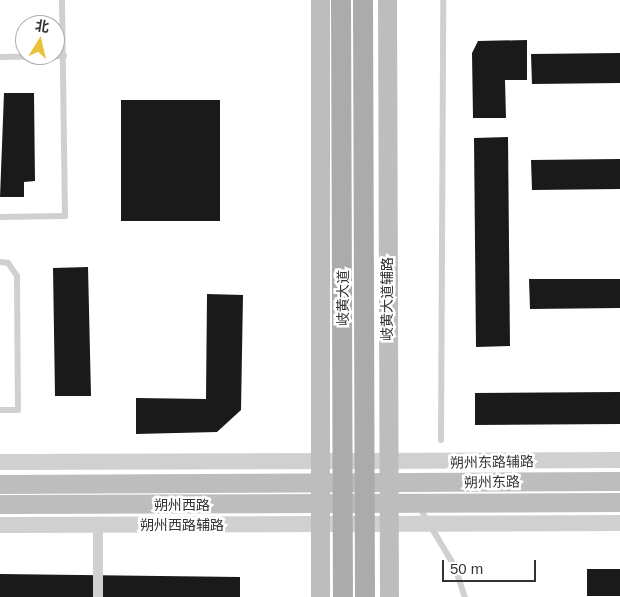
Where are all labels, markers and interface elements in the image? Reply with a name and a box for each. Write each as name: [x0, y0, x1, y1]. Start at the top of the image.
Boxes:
north arrow: [15, 15, 65, 65]
text: 北: [34, 17, 50, 35]
street label: 岐黄大道辅路: [379, 257, 395, 341]
street label: 岐黄大道: [335, 270, 351, 326]
street label: 朔州东路辅路: [450, 453, 534, 471]
street label: 朔州东路: [464, 473, 520, 491]
street label: 朔州西路: [154, 497, 210, 513]
street label: 朔州西路辅路: [140, 517, 224, 533]
scale bar: [445, 550, 539, 582]
text: 50 m: [450, 560, 483, 577]

